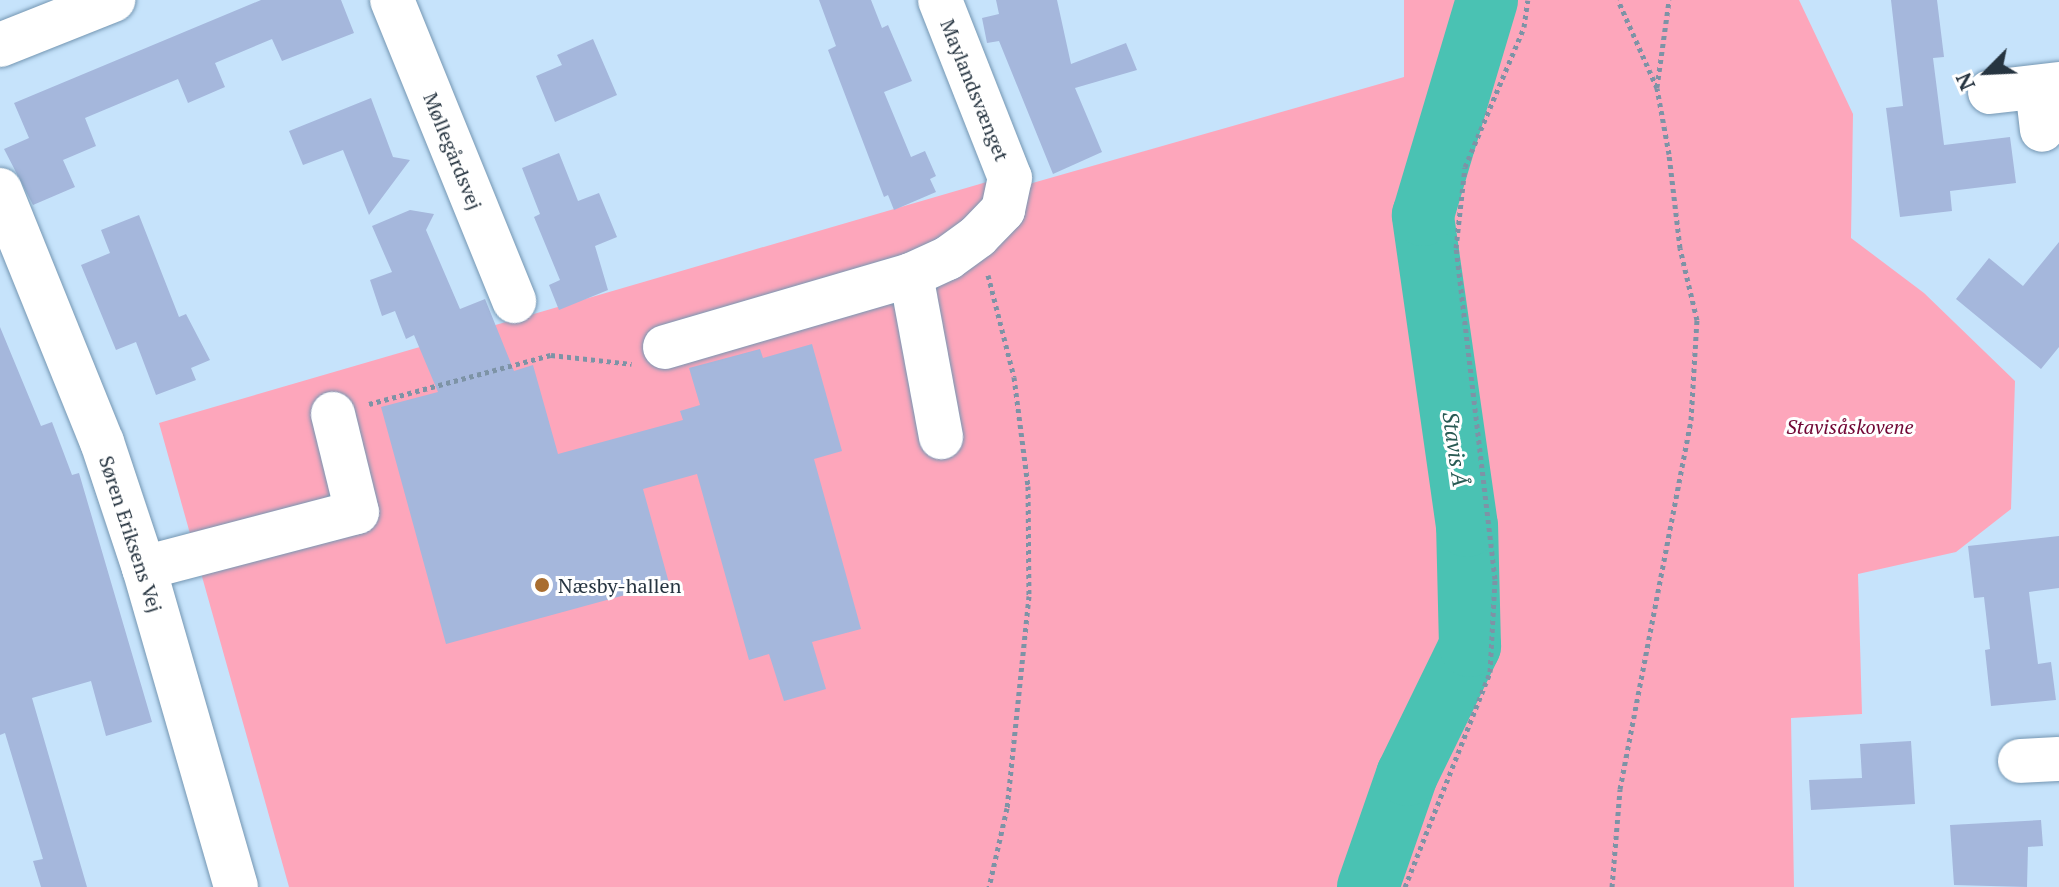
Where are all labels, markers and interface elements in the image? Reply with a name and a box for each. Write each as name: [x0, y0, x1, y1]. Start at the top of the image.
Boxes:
street label: Maylandsvænget: [936, 16, 1014, 164]
north arrow: [1947, 32, 2027, 112]
text: N: [1948, 68, 1981, 95]
street label: Møllegårdsvej: [419, 89, 487, 213]
water label: Stavis Å: [1438, 409, 1474, 489]
park label: Stavisåskovene: [1786, 414, 1914, 438]
street label: Søren Eriksens Vej: [94, 452, 168, 616]
place label: Næsby-hallen: [558, 573, 681, 597]
marker: Næsby-hallen: [533, 576, 551, 594]

